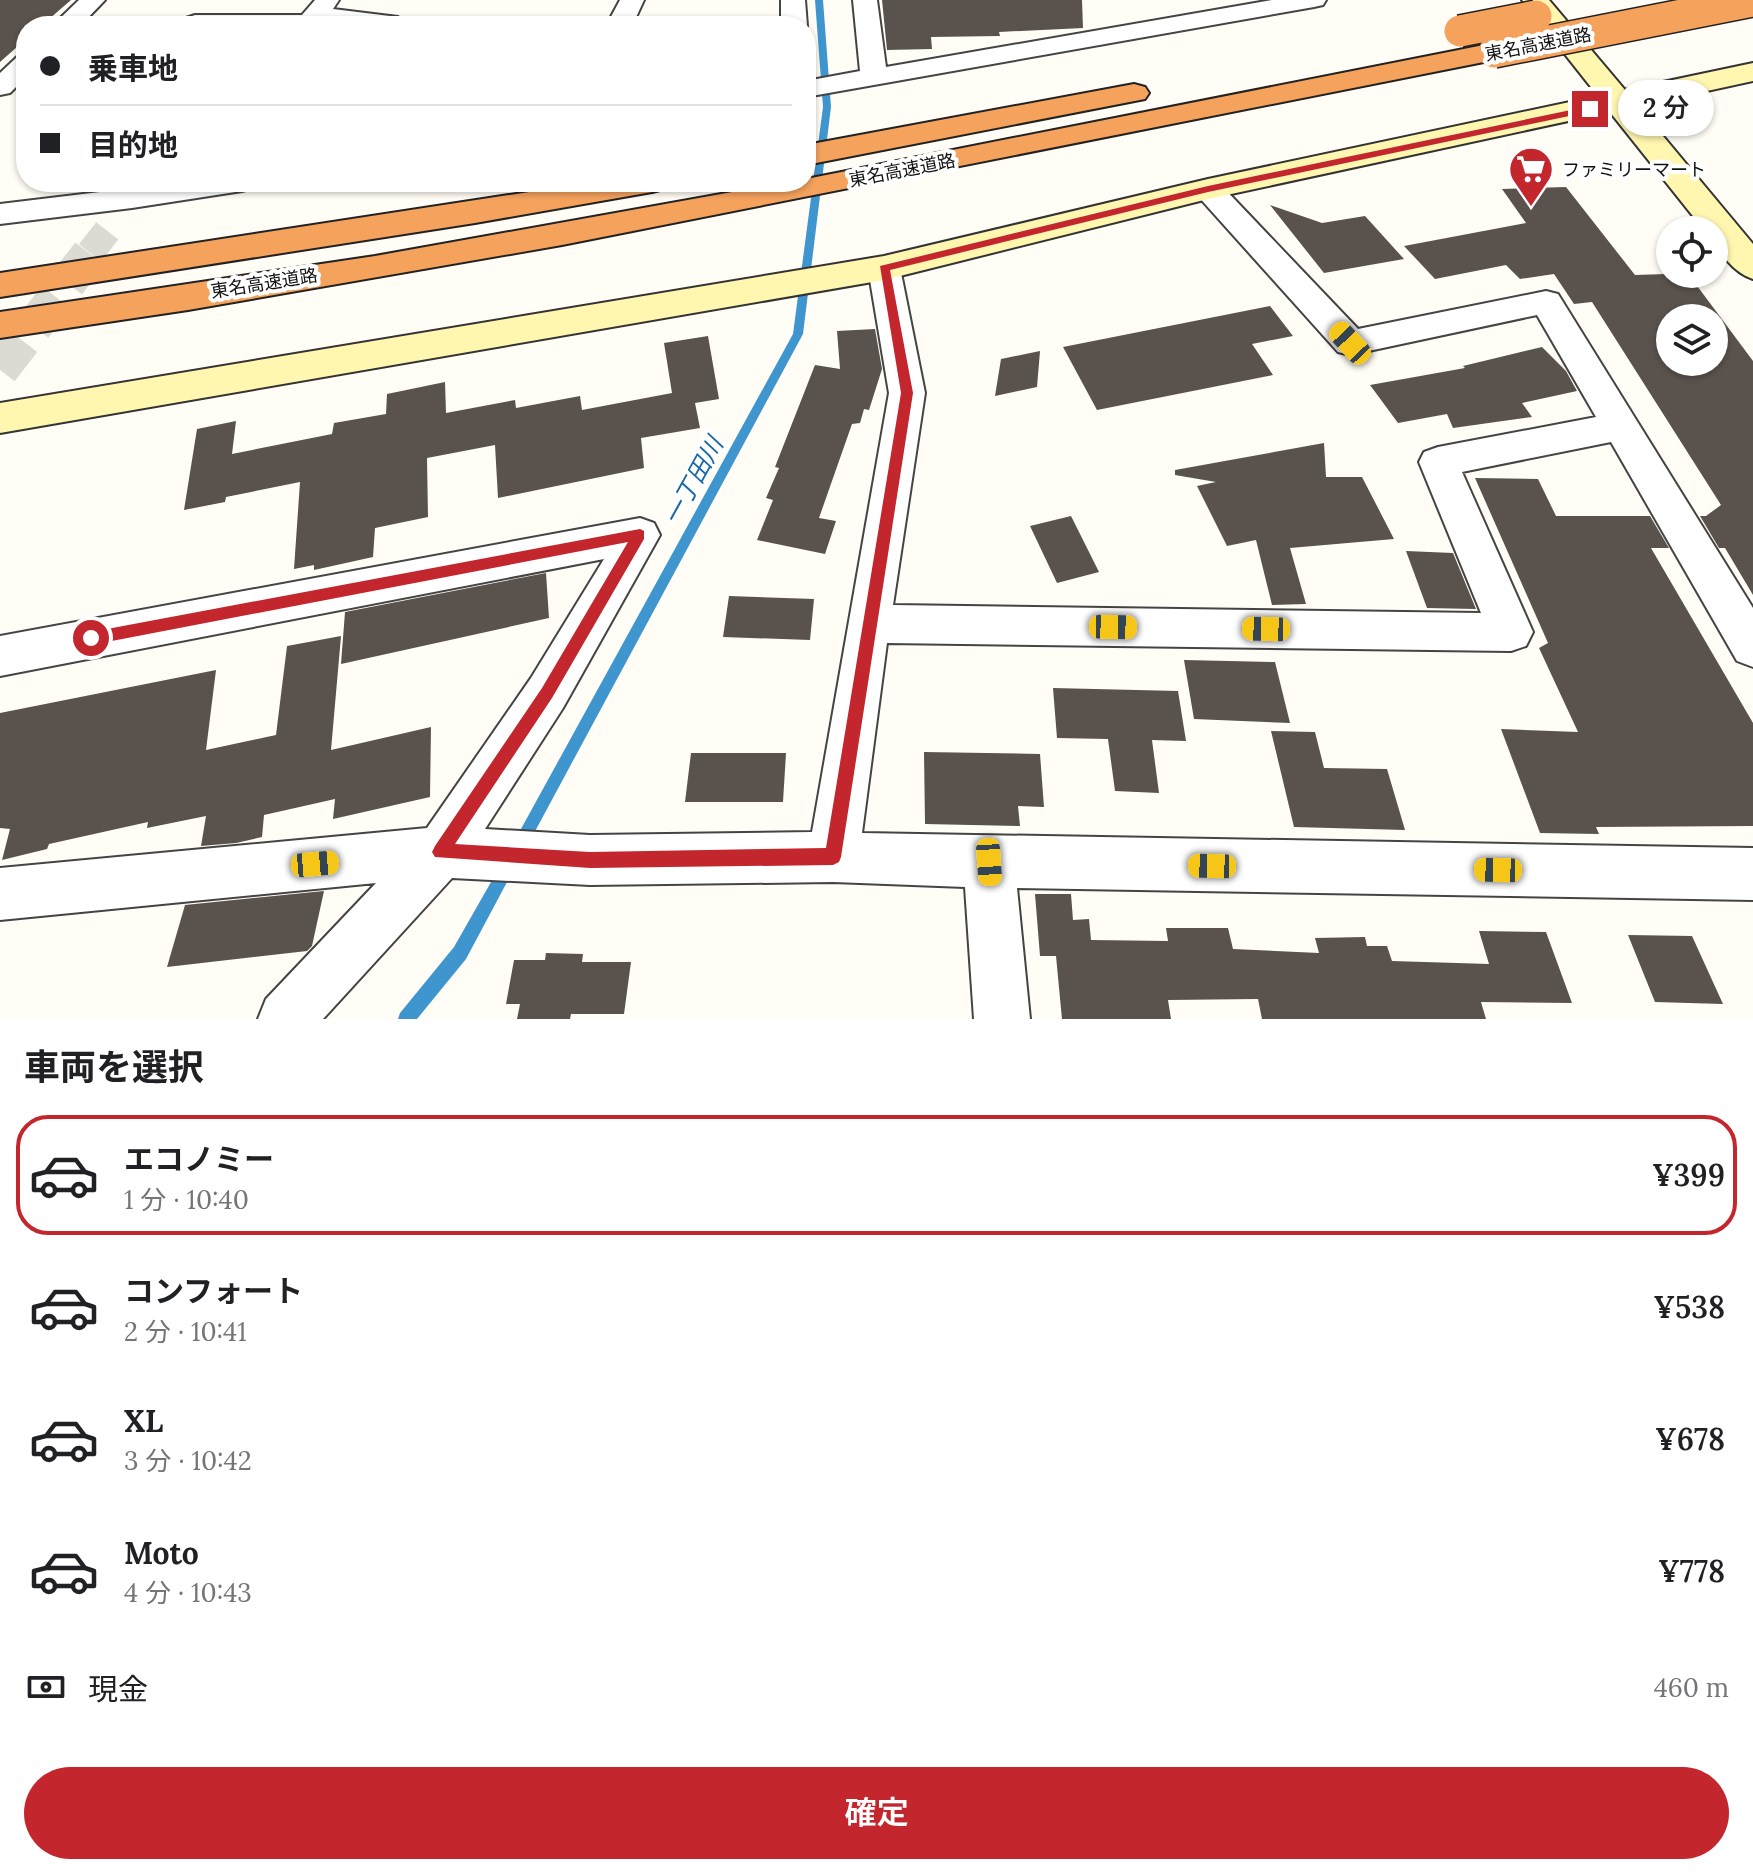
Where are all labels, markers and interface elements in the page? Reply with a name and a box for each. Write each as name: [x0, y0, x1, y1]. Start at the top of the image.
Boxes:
street label: 東名高速道路: [1483, 22, 1593, 66]
text: 乗車地: [88, 49, 178, 87]
callout: 2 分: [1618, 81, 1714, 137]
route end: [1572, 91, 1608, 127]
text: 2 分: [1643, 91, 1689, 124]
text: 目的地: [88, 126, 178, 164]
supermarket icon: ファミリーマート: [1507, 145, 1555, 208]
street label: 東名高速道路: [847, 148, 957, 192]
place label: ファミリーマート: [1562, 158, 1706, 181]
map controls: [1656, 216, 1728, 376]
button: locate: [1656, 216, 1728, 288]
street label: 東名高速道路: [209, 263, 319, 303]
button: layers: [1656, 304, 1728, 376]
car: [1325, 317, 1375, 369]
water label: 一丁田川: [656, 429, 731, 530]
car: [1089, 615, 1137, 639]
car: [1242, 617, 1290, 641]
route start: [73, 620, 109, 656]
car: [975, 837, 1003, 887]
car: [290, 850, 340, 878]
car: [1188, 854, 1236, 878]
car: [1474, 858, 1522, 882]
text: 車両を選択: [24, 1044, 204, 1090]
icon: car: [28, 1139, 100, 1211]
text: エコノミー: [124, 1140, 274, 1178]
text: ¥399: [1652, 1156, 1725, 1194]
text: 1 分 · 10:40: [124, 1183, 249, 1216]
icon: car: [28, 1271, 100, 1343]
text: コンフォート: [124, 1272, 303, 1310]
text: ¥538: [1653, 1288, 1725, 1326]
text: 2 分 · 10:41: [124, 1315, 247, 1348]
text: XL: [124, 1402, 163, 1440]
icon: car: [28, 1403, 100, 1475]
text: ¥678: [1655, 1420, 1725, 1458]
text: 3 分 · 10:42: [124, 1444, 252, 1477]
text: Moto: [124, 1534, 199, 1572]
icon: car: [28, 1535, 100, 1607]
text: ¥778: [1658, 1552, 1725, 1590]
text: 4 分 · 10:43: [124, 1576, 252, 1609]
icon: cash: [24, 1665, 68, 1709]
text: 現金: [88, 1670, 148, 1708]
text: 460 m: [1654, 1671, 1729, 1704]
button: 確定: [24, 1767, 1729, 1859]

